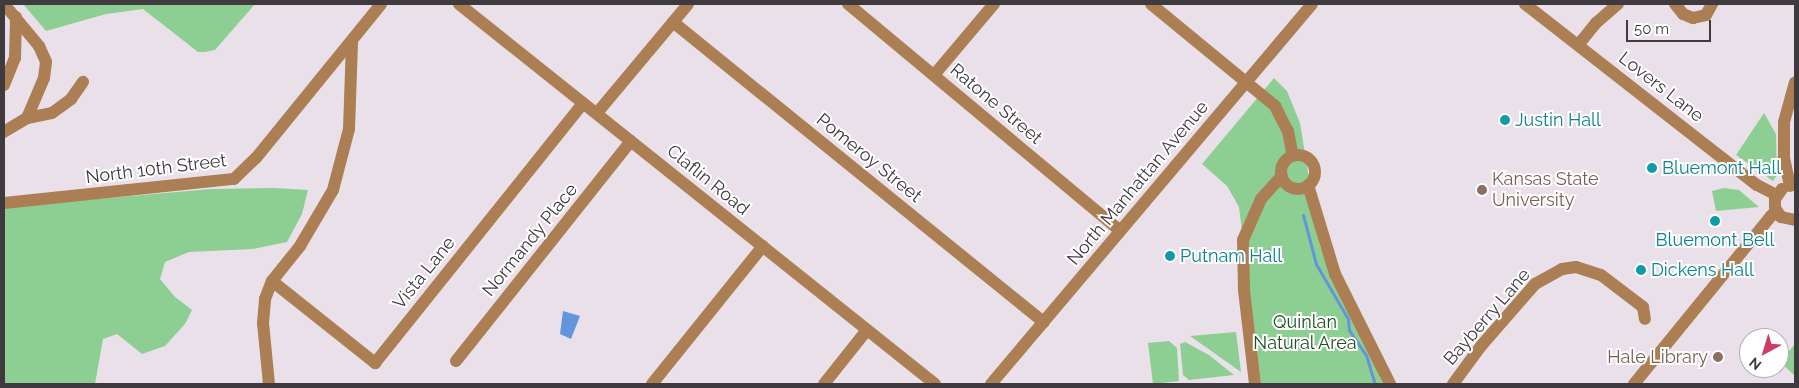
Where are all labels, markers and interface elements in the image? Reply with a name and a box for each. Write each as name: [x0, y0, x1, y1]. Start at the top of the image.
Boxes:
scale bar: [1629, 10, 1714, 42]
text: 50 m: [1634, 20, 1669, 38]
street label: Lovers Lane: [1614, 47, 1708, 127]
street label: Ratone Street: [946, 59, 1046, 149]
street label: North Manhattan Avenue: [1063, 96, 1213, 270]
street label: Pomeroy Street: [812, 109, 926, 207]
place label: Justin Hall: [1515, 109, 1601, 131]
marker: Justin Hall: [1499, 114, 1511, 126]
street label: Claflin Road: [662, 140, 754, 220]
street label: North 10th Street: [84, 150, 228, 188]
place label: Bluemont Hall: [1662, 157, 1781, 179]
marker: Bluemont Hall: [1646, 162, 1658, 174]
place label: Kansas State University: [1492, 169, 1599, 212]
street label: Normandy Place: [478, 179, 582, 301]
marker: Kansas State University: [1476, 184, 1488, 196]
marker: Bluemont Bell: [1709, 215, 1721, 227]
place label: Bluemont Bell: [1656, 229, 1774, 251]
street label: Vista Lane: [388, 233, 460, 313]
place label: Putnam Hall: [1180, 245, 1282, 267]
marker: Putnam Hall: [1164, 250, 1176, 262]
place label: Dickens Hall: [1651, 259, 1754, 281]
street label: Bayberry Lane: [1439, 264, 1535, 370]
marker: Dickens Hall: [1635, 264, 1647, 276]
park label: Quinlan Natural Area: [1253, 312, 1357, 354]
north arrow: [1739, 328, 1789, 378]
place label: Hale Library: [1607, 346, 1708, 368]
marker: Hale Library: [1712, 351, 1724, 363]
text: N: [1746, 354, 1764, 373]

